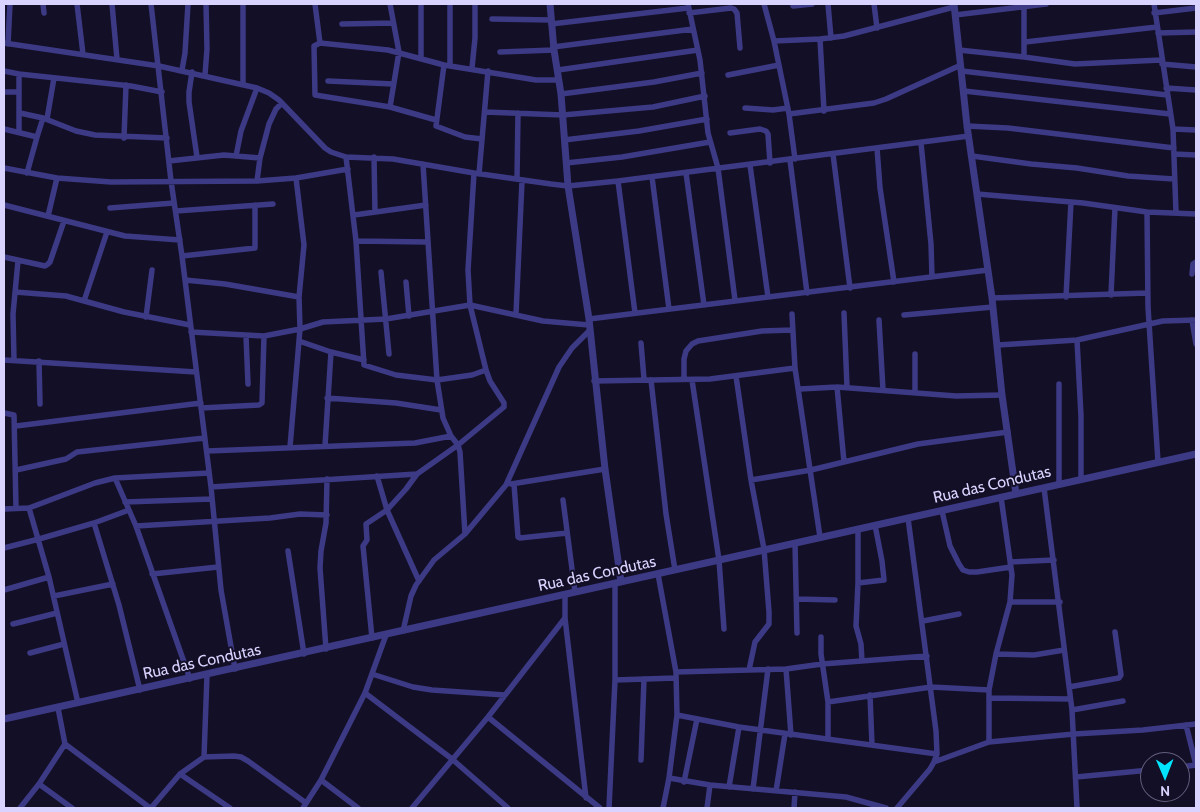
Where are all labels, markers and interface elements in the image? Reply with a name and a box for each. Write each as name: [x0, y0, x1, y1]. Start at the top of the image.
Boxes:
street label: Rua das Condutas: [931, 462, 1053, 508]
street label: Rua das Condutas: [536, 552, 658, 596]
street label: Rua das Condutas: [141, 640, 263, 684]
north arrow: [1140, 752, 1190, 802]
text: N: [1160, 782, 1170, 800]

